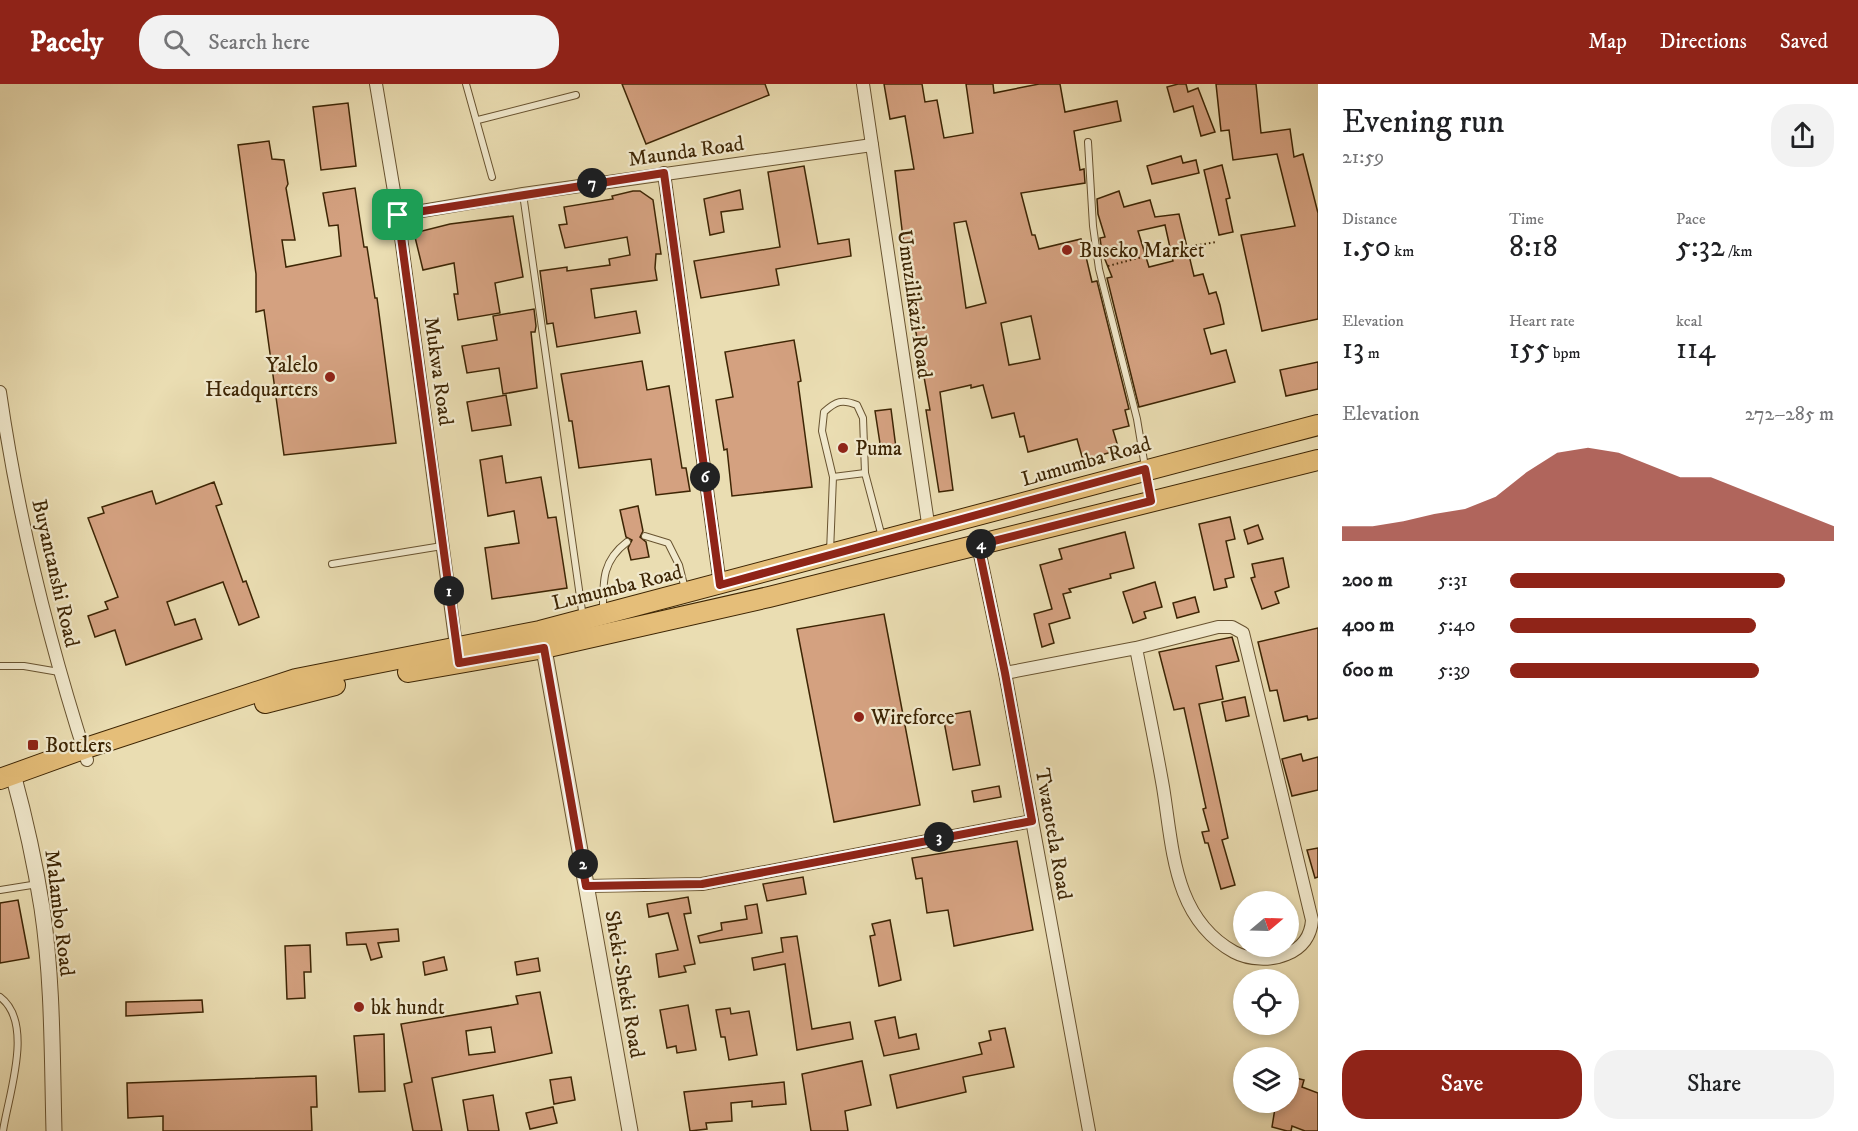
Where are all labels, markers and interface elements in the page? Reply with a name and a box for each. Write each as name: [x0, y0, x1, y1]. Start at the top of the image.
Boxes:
search box: [139, 15, 559, 69]
text: Pacely: [30, 25, 103, 60]
icon: search: [160, 26, 193, 59]
text: Search here: [208, 29, 310, 56]
text: Map: [1588, 29, 1627, 55]
text: Directions: [1660, 29, 1747, 55]
text: Saved: [1780, 29, 1828, 55]
text: Evening run: [1342, 102, 1504, 143]
button: share: [1771, 104, 1834, 167]
street label: Maunda Road: [627, 131, 746, 173]
text: 21:59: [1342, 145, 1384, 170]
pin: 7: [577, 168, 607, 198]
text: 7: [588, 173, 596, 193]
pin: [372, 189, 423, 240]
icon: arrive: [381, 198, 414, 231]
text: Distance: [1342, 209, 1397, 229]
text: Time: [1509, 209, 1544, 229]
text: Pace: [1676, 209, 1706, 229]
street label: Umuzilikazi Road: [891, 228, 937, 381]
text: 1.50: [1342, 229, 1391, 266]
text: 8:18: [1509, 229, 1558, 266]
text: 5:32: [1676, 229, 1725, 266]
place label: Buseko Market: [1079, 238, 1205, 264]
text: km: [1391, 241, 1414, 261]
text: /km: [1725, 241, 1752, 261]
marker: Buseko Market: [1060, 243, 1074, 257]
text: Elevation: [1342, 311, 1404, 331]
text: Heart rate: [1509, 311, 1575, 331]
text: kcal: [1676, 311, 1702, 331]
street label: Mukwa Road: [418, 315, 459, 428]
text: 13: [1342, 331, 1364, 368]
text: 155: [1509, 331, 1550, 368]
text: 114: [1676, 331, 1715, 368]
text: m: [1364, 343, 1380, 363]
text: bpm: [1550, 343, 1581, 363]
place label: Yalelo Headquarters: [205, 353, 318, 403]
marker: Yalelo Headquarters: [323, 370, 337, 384]
text: Elevation: [1342, 402, 1419, 427]
text: 272–285 m: [1745, 402, 1834, 427]
street label: Lumumba Road: [1019, 431, 1155, 493]
place label: Puma: [855, 436, 902, 462]
marker: Puma: [836, 441, 850, 455]
pin: 6: [690, 462, 720, 492]
text: 6: [701, 467, 709, 487]
street label: Buyantanshi Road: [25, 497, 85, 650]
pin: 4: [966, 529, 996, 559]
text: 4: [976, 534, 986, 554]
street label: Lumumba Road: [549, 559, 686, 617]
text: 200 m: [1342, 568, 1393, 593]
text: 5:31: [1438, 568, 1468, 593]
pin: 1: [434, 576, 464, 606]
text: 1: [446, 581, 452, 601]
text: 400 m: [1342, 613, 1394, 638]
text: 5:40: [1438, 613, 1475, 638]
text: 600 m: [1342, 658, 1393, 683]
text: 5:39: [1438, 658, 1471, 683]
place label: Wireforce: [870, 705, 955, 731]
marker: Wireforce: [852, 710, 866, 724]
place label: Bottlers: [45, 733, 112, 759]
marker: Bottlers: [26, 738, 40, 752]
street label: Twatotela Road: [1029, 766, 1077, 903]
pin: 3: [924, 822, 954, 852]
text: 3: [936, 827, 942, 847]
street label: Malambo Road: [38, 848, 80, 978]
pin: 2: [568, 849, 598, 879]
text: 2: [579, 854, 587, 874]
north arrow: [1233, 891, 1299, 957]
map controls: [1233, 891, 1299, 1113]
street label: Sheki-Sheki Road: [598, 908, 650, 1061]
button: locate: [1233, 969, 1299, 1035]
place label: bk hundt: [371, 995, 445, 1021]
marker: bk hundt: [352, 1000, 366, 1014]
button: layers: [1233, 1047, 1299, 1113]
button: Save: [1342, 1050, 1582, 1119]
button: Share: [1594, 1050, 1834, 1119]

